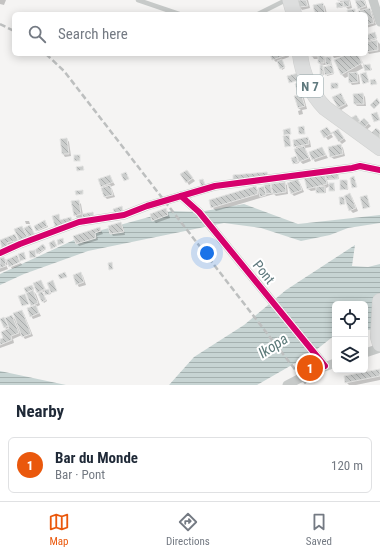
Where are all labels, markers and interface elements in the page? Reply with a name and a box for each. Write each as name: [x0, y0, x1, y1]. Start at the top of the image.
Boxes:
search box: [12, 12, 368, 56]
icon: search: [26, 23, 48, 45]
text: Search here: [58, 25, 128, 43]
road number: N 7: [297, 75, 323, 97]
your location: [197, 243, 217, 263]
street label: Pont: [250, 257, 278, 287]
map controls: [332, 301, 368, 373]
button: locate: [332, 301, 368, 337]
water label: Ikopa: [255, 330, 291, 362]
button: layers: [332, 337, 368, 373]
pin: 1: [297, 353, 323, 383]
text: Nearby: [16, 401, 64, 421]
text: Bar du Monde: [55, 449, 138, 467]
text: 1: [27, 458, 33, 473]
text: 120 m: [331, 458, 363, 473]
text: Bar · Pont: [55, 467, 105, 482]
tab: Map: [48, 511, 70, 548]
tab: Directions: [166, 511, 210, 548]
tab: Saved: [306, 511, 332, 548]

